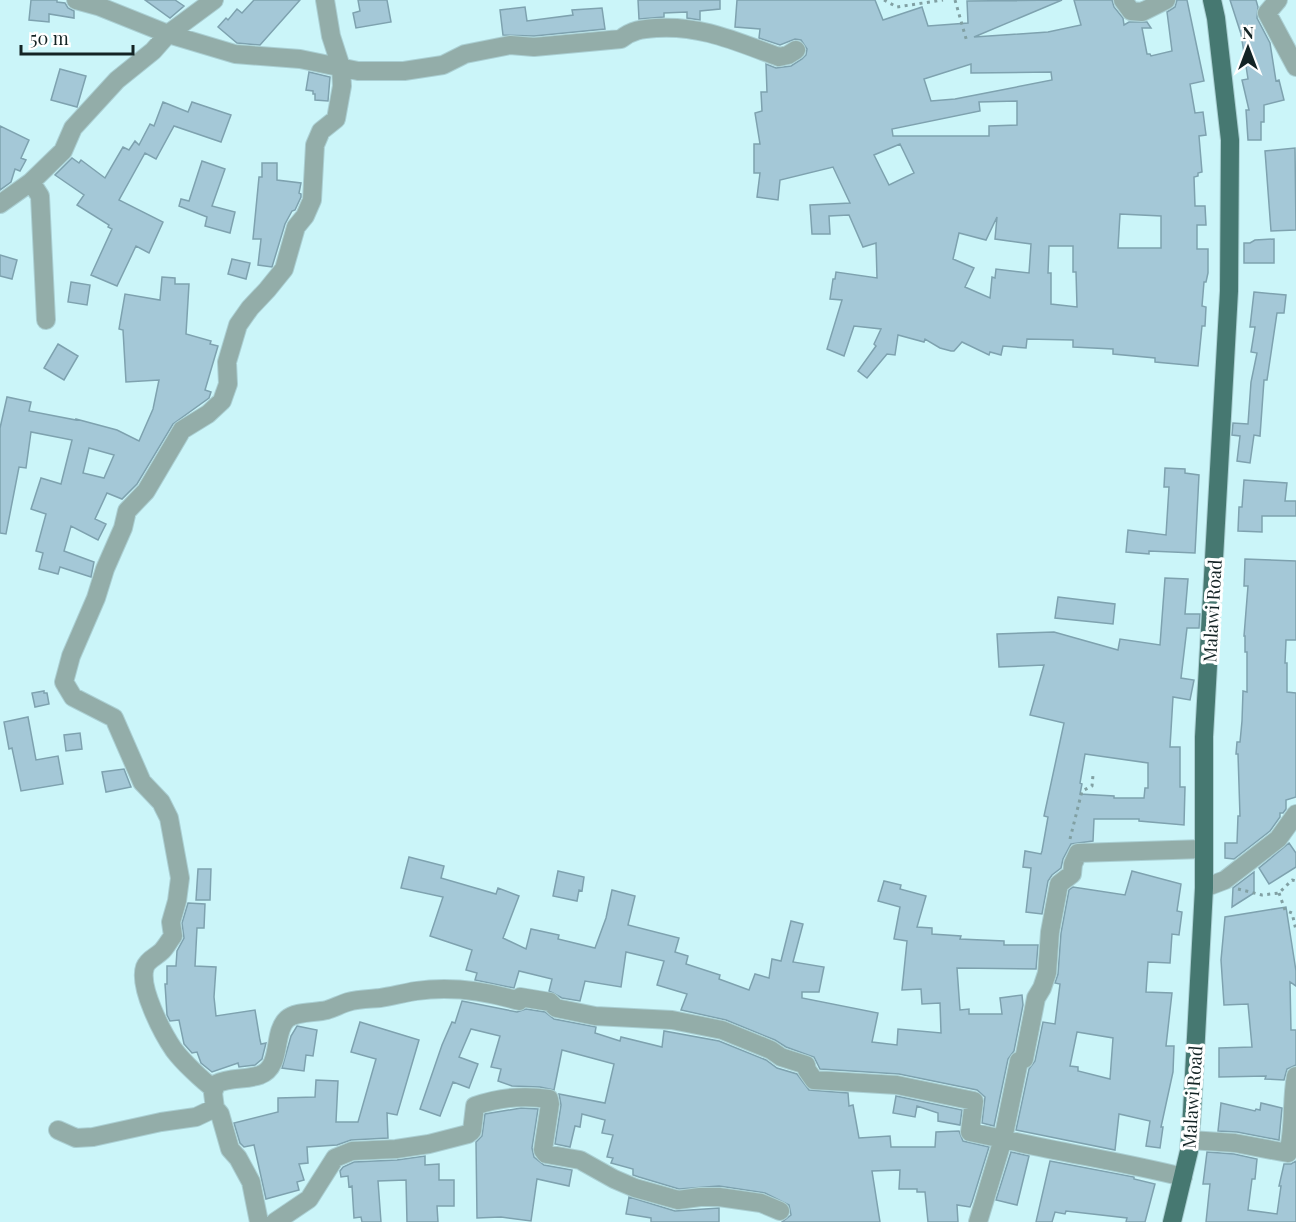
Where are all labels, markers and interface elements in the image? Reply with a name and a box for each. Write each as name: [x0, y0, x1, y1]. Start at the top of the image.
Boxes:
scale bar: [21, 18, 134, 56]
north arrow: [1218, 18, 1278, 78]
text: N: [1242, 22, 1254, 43]
text: 50 m: [30, 26, 69, 50]
street label: Malawi Road: [1197, 558, 1227, 663]
street label: Malawi Road: [1176, 1044, 1208, 1149]

